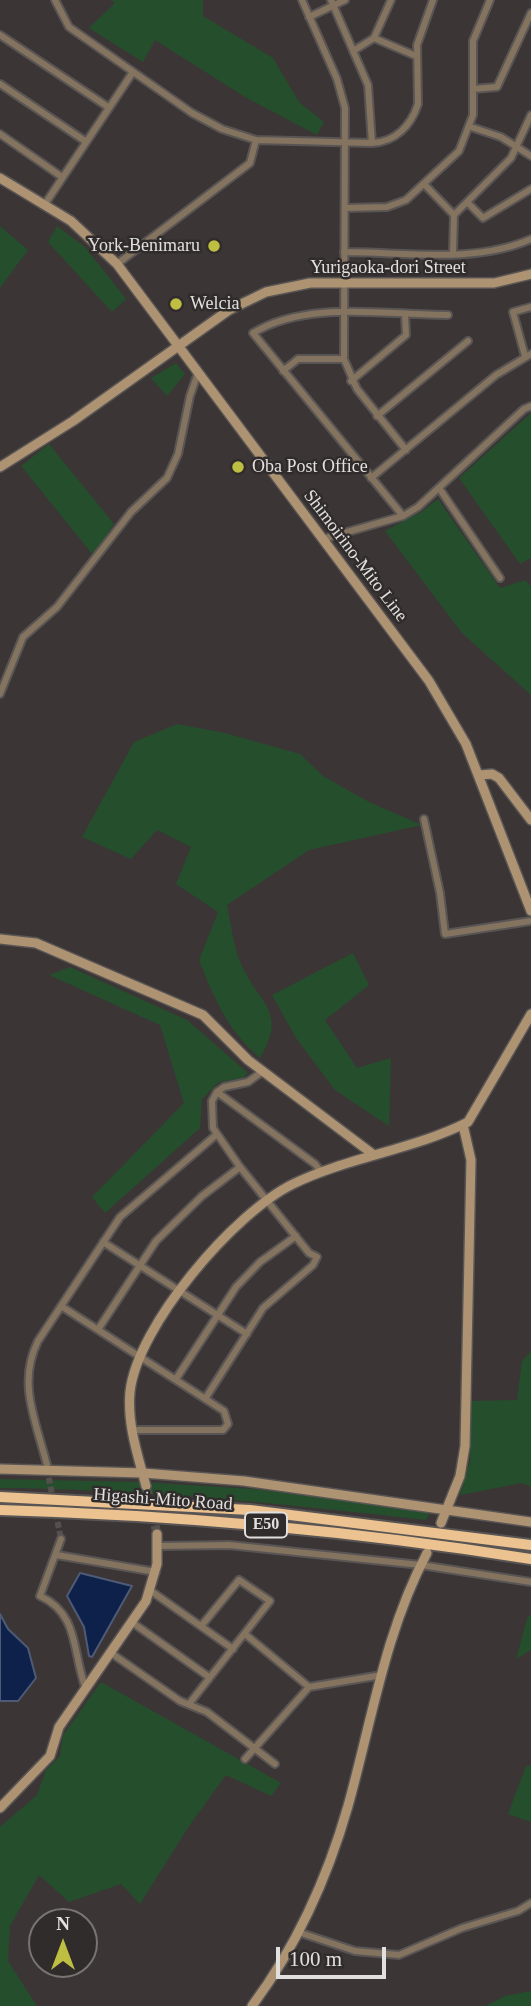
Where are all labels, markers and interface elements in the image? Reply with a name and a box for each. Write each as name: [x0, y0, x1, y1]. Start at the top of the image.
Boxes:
place label: York-Benimaru: [88, 235, 200, 257]
marker: York-Benimaru: [206, 238, 222, 254]
street label: Yurigaoka-dori Street: [310, 257, 466, 279]
place label: Welcia: [190, 293, 240, 315]
marker: Welcia: [168, 296, 184, 312]
place label: Oba Post Office: [252, 456, 368, 478]
marker: Oba Post Office: [230, 459, 246, 475]
street label: Shimoirino-Mito Line: [298, 486, 412, 626]
street label: Higashi-Mito Road: [93, 1484, 233, 1516]
road number: E50: [245, 1512, 287, 1538]
north arrow: [28, 1908, 98, 1978]
text: N: [56, 1913, 70, 1934]
scale bar: [279, 1932, 389, 1976]
text: 100 m: [289, 1947, 342, 1971]

